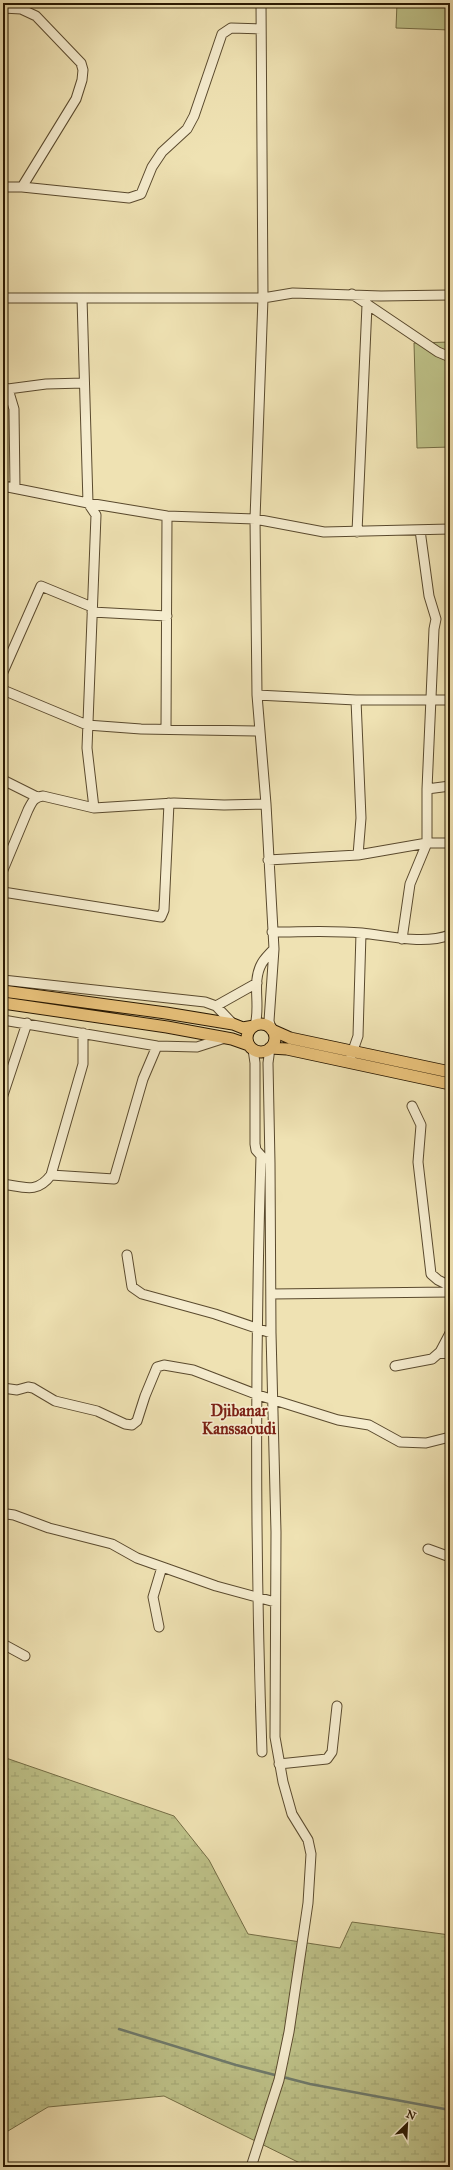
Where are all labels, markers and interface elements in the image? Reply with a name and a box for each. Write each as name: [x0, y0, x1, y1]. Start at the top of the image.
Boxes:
district label: Djibanar Kanssaoudi: [202, 1401, 277, 1438]
north arrow: [387, 2104, 427, 2144]
text: N: [404, 2107, 418, 2123]

